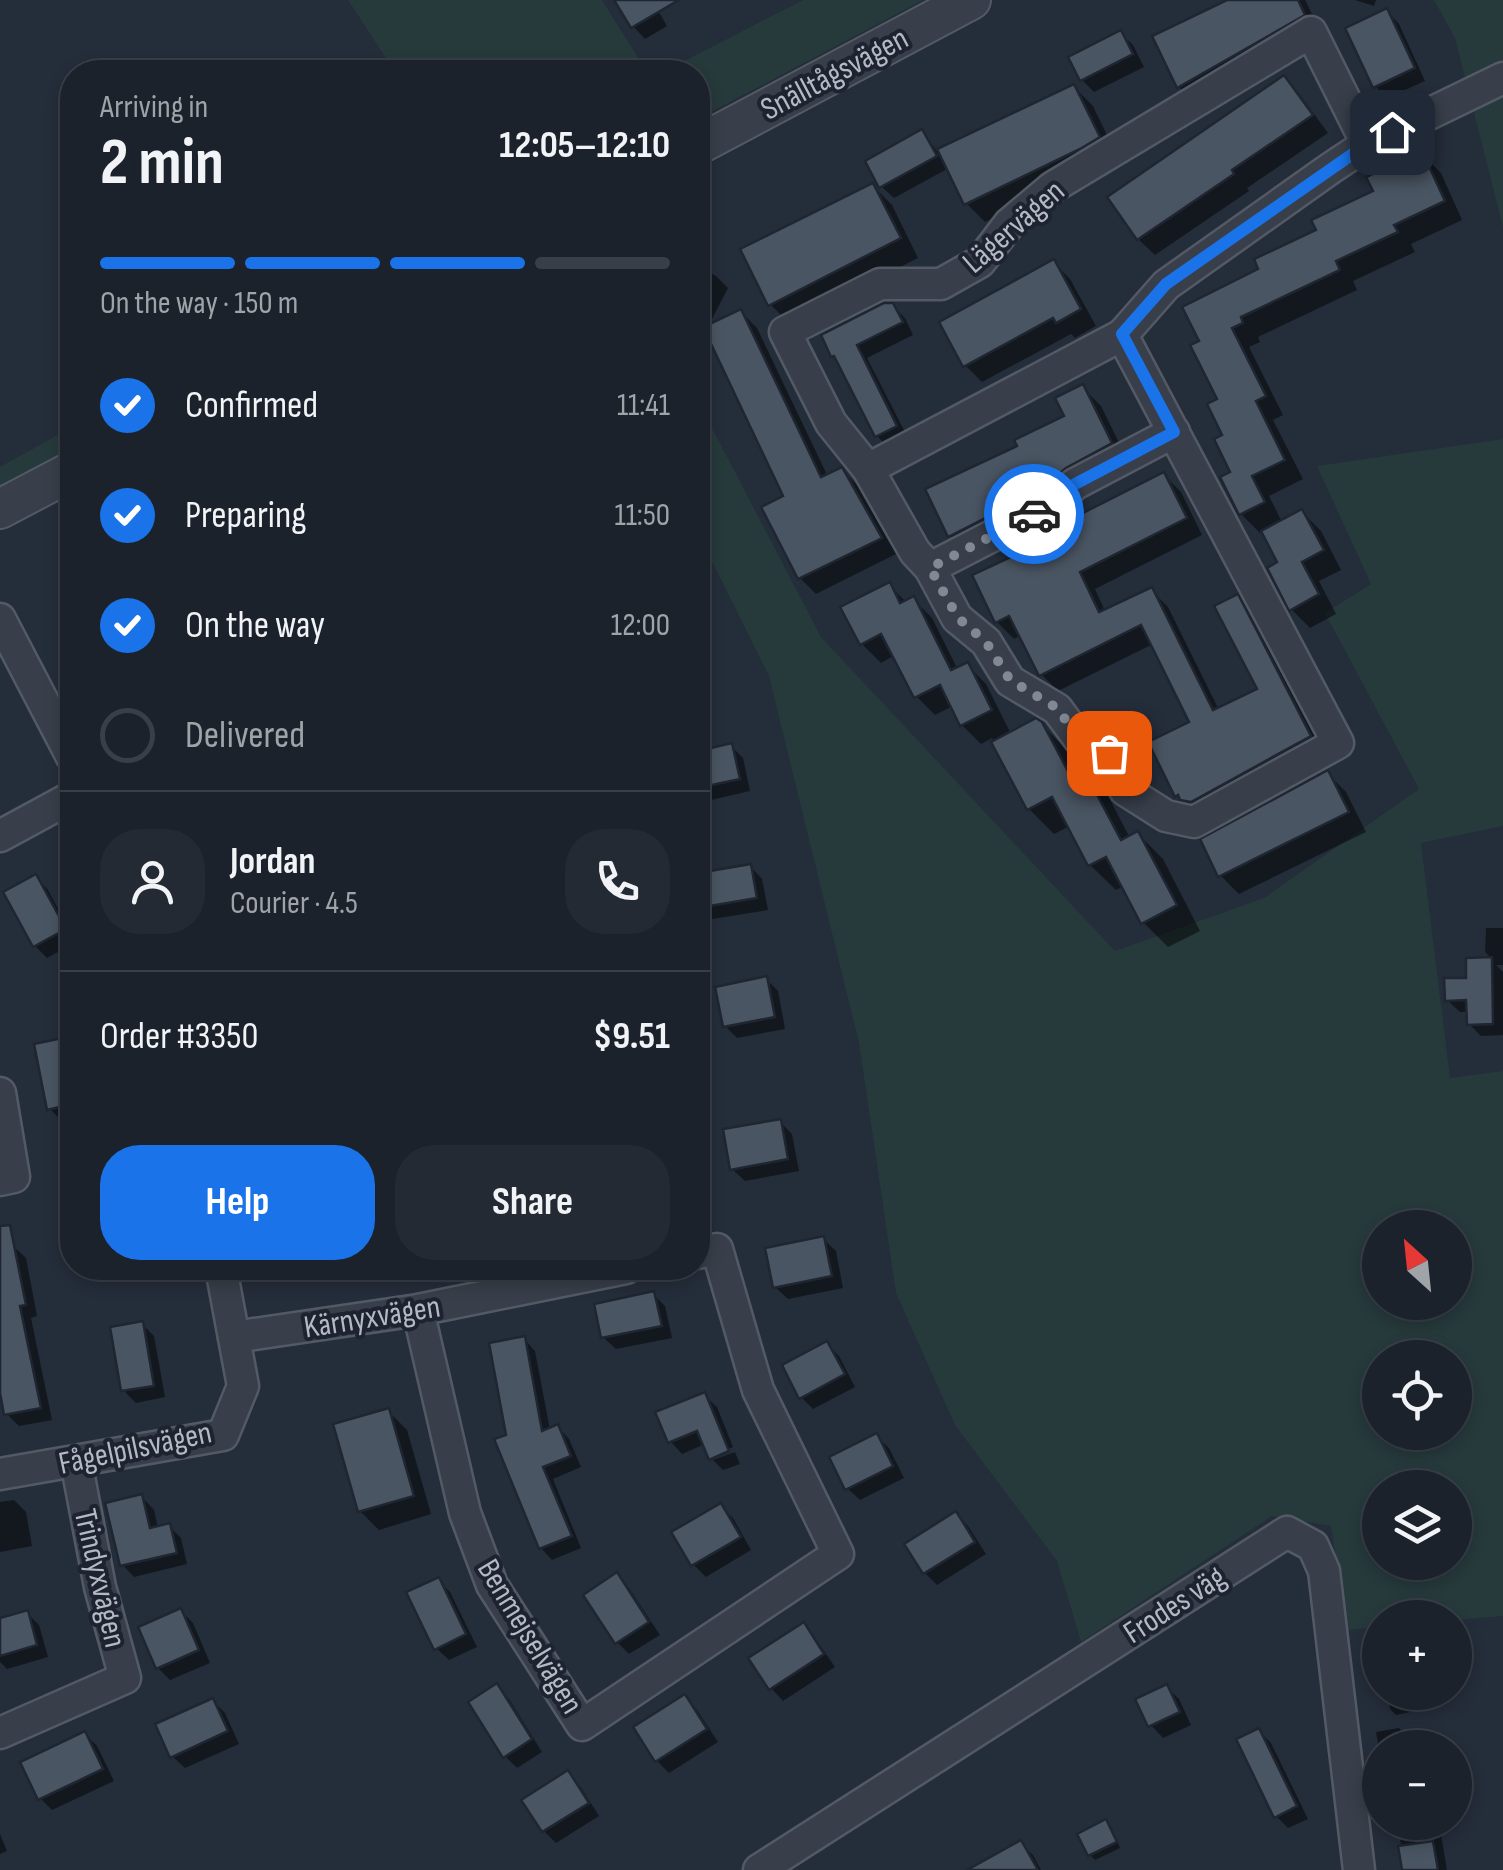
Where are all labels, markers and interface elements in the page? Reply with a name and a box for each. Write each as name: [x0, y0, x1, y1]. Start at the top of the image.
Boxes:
street label: Snälltågsvägen: [754, 19, 915, 129]
text: Arriving in: [100, 88, 208, 127]
pin: [1350, 90, 1435, 175]
icon: home: [1365, 105, 1420, 160]
text: 12:05–12:10: [499, 123, 670, 168]
text: 2 min: [100, 125, 224, 203]
street label: Lägervägen: [955, 172, 1073, 282]
text: On the way · 150 m: [100, 284, 298, 323]
icon: check: [100, 378, 155, 433]
text: Confirmed: [185, 383, 318, 428]
text: 11:41: [617, 386, 670, 425]
courier: [984, 464, 1084, 564]
icon: car: [1007, 487, 1062, 542]
icon: check: [100, 488, 155, 543]
text: Preparing: [185, 493, 306, 538]
text: 11:50: [614, 496, 670, 535]
icon: check: [100, 598, 155, 653]
text: On the way: [185, 603, 325, 648]
text: 12:00: [611, 606, 670, 645]
pin: [1067, 711, 1152, 796]
text: Delivered: [185, 713, 305, 758]
icon: bag: [1082, 726, 1137, 781]
button: person: [100, 829, 205, 934]
button: phone: [565, 829, 670, 934]
text: Jordan: [230, 839, 315, 884]
text: Courier · 4.5: [230, 884, 358, 923]
text: Order #3350: [100, 1014, 258, 1059]
text: $9.51: [593, 1014, 670, 1059]
button: Help: [100, 1145, 375, 1260]
button: Share: [395, 1145, 670, 1260]
north arrow: [1362, 1210, 1472, 1320]
map controls: [1362, 1210, 1472, 1840]
street label: Kärnyxvägen: [301, 1287, 443, 1347]
button: locate: [1362, 1340, 1472, 1450]
street label: Fågelpilsvägen: [55, 1413, 215, 1484]
button: layers: [1362, 1470, 1472, 1580]
street label: Trindyxvägen: [65, 1505, 134, 1651]
street label: Benmejselvägen: [468, 1552, 591, 1721]
street label: Frodes väg: [1116, 1558, 1233, 1653]
button: +: [1362, 1600, 1472, 1710]
button: −: [1362, 1730, 1472, 1840]

